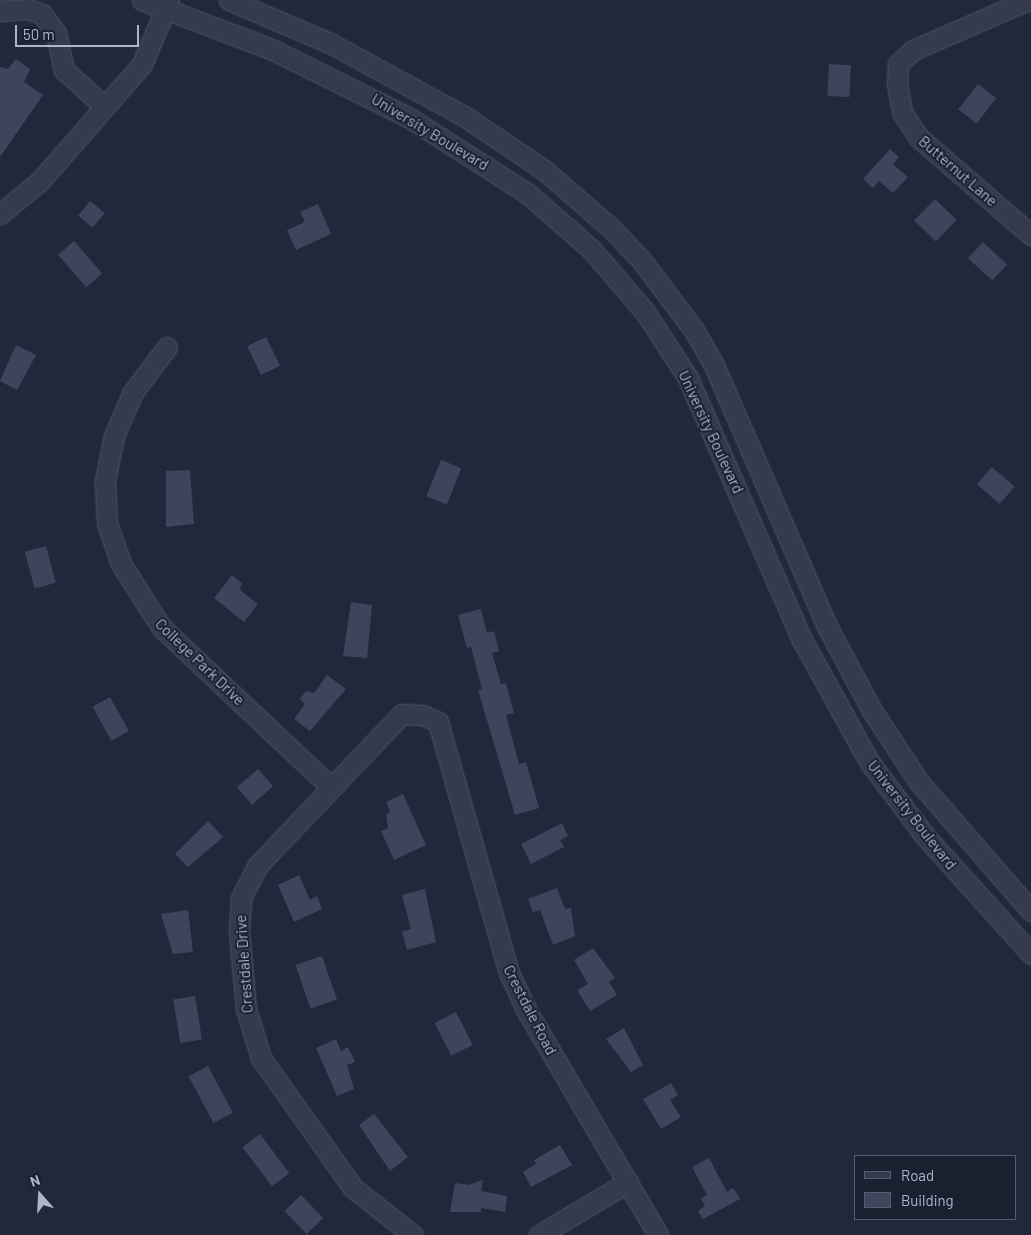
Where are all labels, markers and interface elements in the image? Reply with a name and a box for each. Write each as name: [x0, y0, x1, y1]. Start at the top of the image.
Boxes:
scale bar: [18, 15, 141, 47]
text: 50 m: [23, 25, 55, 43]
street label: University Boulevard: [368, 90, 492, 174]
street label: Butternut Lane: [915, 132, 1001, 210]
street label: University Boulevard: [675, 368, 747, 496]
street label: College Park Drive: [152, 615, 248, 709]
street label: University Boulevard: [864, 757, 960, 873]
street label: Crestdale Drive: [232, 914, 256, 1014]
street label: Crestdale Road: [500, 962, 560, 1058]
legend: [854, 1155, 1016, 1220]
text: Road: [901, 1166, 934, 1184]
north arrow: [15, 1170, 65, 1220]
text: N: [28, 1171, 42, 1190]
text: Building: [901, 1191, 954, 1209]

